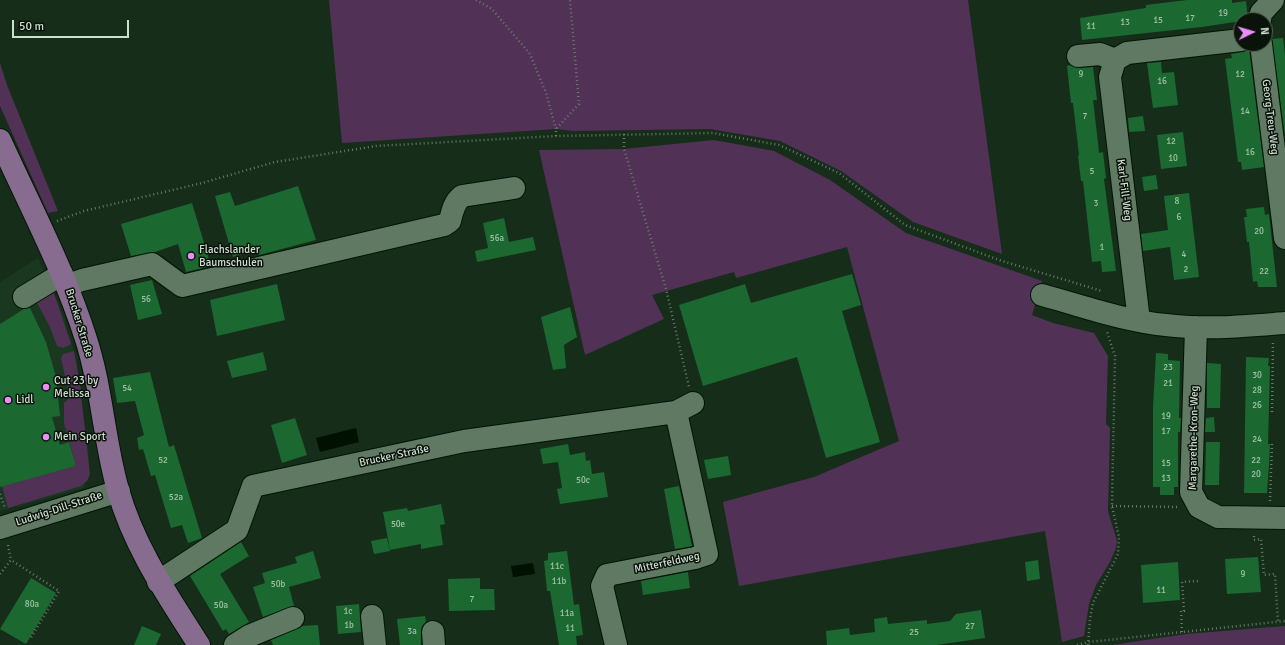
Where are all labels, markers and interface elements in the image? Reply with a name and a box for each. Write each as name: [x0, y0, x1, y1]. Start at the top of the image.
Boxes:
house number: 19: [1218, 9, 1228, 19]
scale bar: [14, 12, 131, 38]
north arrow: [1233, 12, 1273, 52]
house number: 17: [1185, 14, 1195, 24]
house number: 15: [1153, 16, 1163, 26]
house number: 13: [1120, 18, 1130, 28]
text: 50 m: [19, 19, 44, 34]
house number: 11: [1086, 22, 1096, 32]
text: N: [1258, 27, 1271, 35]
house number: 9: [1079, 70, 1083, 80]
house number: 12: [1235, 70, 1245, 80]
house number: 16: [1157, 77, 1167, 87]
street label: Georg-Treu-Weg: [1259, 79, 1281, 155]
house number: 14: [1240, 107, 1250, 117]
house number: 7: [1083, 112, 1087, 122]
house number: 12: [1166, 137, 1176, 147]
house number: 16: [1245, 148, 1255, 158]
house number: 10: [1168, 154, 1178, 164]
street label: Karl-Fill-Weg: [1114, 158, 1134, 222]
house number: 5: [1090, 167, 1094, 177]
house number: 8: [1175, 197, 1179, 207]
house number: 3: [1094, 199, 1098, 209]
house number: 6: [1177, 213, 1181, 223]
house number: 20: [1254, 227, 1264, 237]
house number: 56a: [490, 234, 504, 244]
place label: Flachslander Baumschulen: [199, 243, 263, 269]
house number: 1: [1100, 243, 1104, 253]
house number: 4: [1182, 250, 1186, 260]
marker: Flachslander Baumschulen: [186, 251, 196, 261]
house number: 2: [1184, 265, 1188, 275]
house number: 22: [1259, 267, 1269, 277]
street label: Brucker Straße: [62, 287, 96, 359]
house number: 56: [141, 295, 151, 305]
house number: 23: [1163, 363, 1173, 373]
house number: 30: [1252, 371, 1262, 381]
place label: Cut 23 by Melissa: [54, 374, 98, 400]
house number: 21: [1163, 379, 1173, 389]
marker: Cut 23 by Melissa: [41, 382, 51, 392]
house number: 54: [122, 384, 132, 394]
street label: Margarethe-Kron-Weg: [1186, 386, 1202, 490]
house number: 28: [1252, 386, 1262, 396]
place label: Lidl: [16, 393, 34, 407]
marker: Lidl: [3, 395, 13, 405]
house number: 26: [1252, 401, 1262, 411]
house number: 19: [1161, 412, 1171, 422]
house number: 17: [1161, 427, 1171, 437]
place label: Mein Sport: [54, 430, 106, 444]
marker: Mein Sport: [41, 432, 51, 442]
house number: 24: [1252, 435, 1262, 445]
street label: Brucker Straße: [358, 442, 430, 470]
house number: 52: [158, 456, 168, 466]
house number: 22: [1251, 456, 1261, 466]
house number: 15: [1161, 459, 1171, 469]
house number: 20: [1251, 470, 1261, 480]
house number: 13: [1161, 474, 1171, 484]
house number: 50c: [576, 476, 590, 486]
street label: Ludwig-Dill-Straße: [14, 489, 104, 529]
house number: 52a: [169, 493, 183, 503]
house number: 50e: [391, 520, 405, 530]
street label: Mitterfeldweg: [633, 550, 701, 576]
house number: 11c: [550, 562, 564, 572]
house number: 9: [1241, 570, 1245, 580]
house number: 11b: [552, 577, 566, 587]
house number: 50b: [271, 580, 285, 590]
house number: 11: [1156, 586, 1166, 596]
house number: 7: [470, 595, 474, 605]
house number: 80a: [25, 600, 39, 610]
house number: 50a: [214, 601, 228, 611]
house number: 1c: [343, 607, 353, 617]
house number: 11a: [560, 609, 574, 619]
house number: 1b: [344, 621, 354, 631]
house number: 27: [965, 622, 975, 632]
house number: 11: [565, 624, 575, 634]
house number: 3a: [407, 627, 417, 637]
house number: 25: [909, 628, 919, 638]

